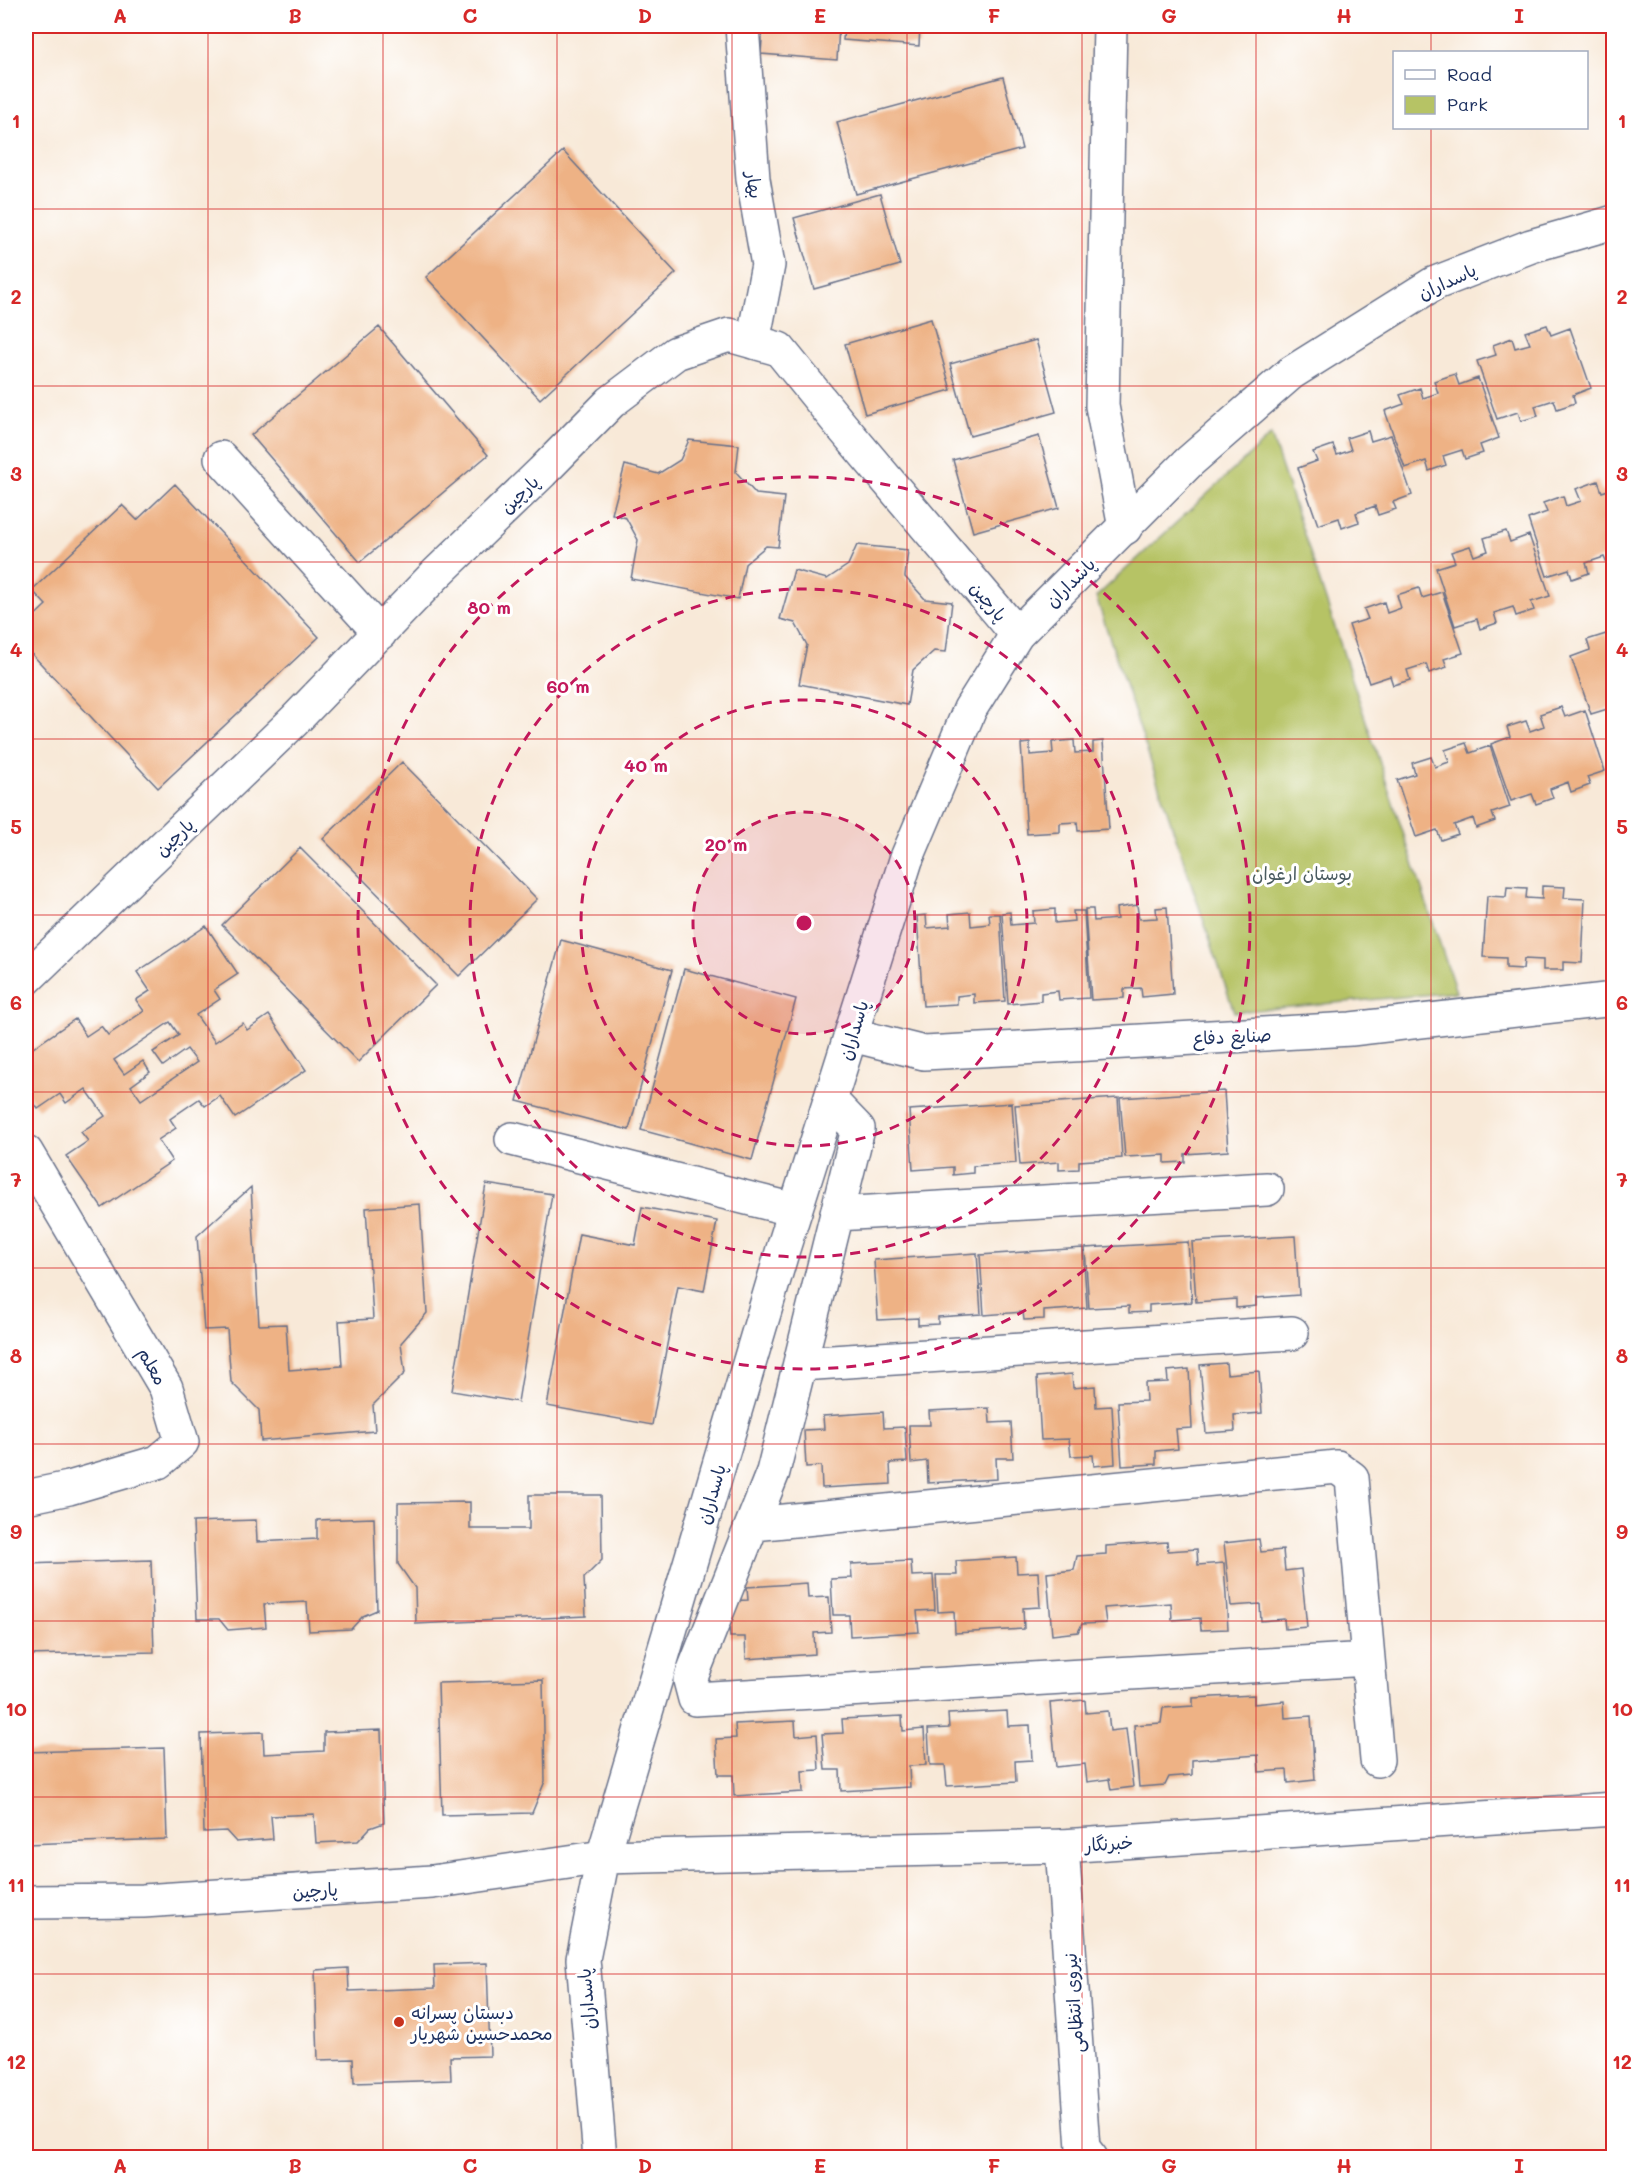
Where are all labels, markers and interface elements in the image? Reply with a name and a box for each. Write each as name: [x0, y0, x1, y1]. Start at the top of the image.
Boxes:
text: A: [113, 2, 127, 28]
text: B: [288, 2, 302, 28]
text: C: [463, 2, 478, 28]
text: D: [638, 2, 652, 28]
text: E: [814, 2, 826, 28]
text: F: [988, 2, 1001, 28]
text: G: [1161, 2, 1177, 28]
text: H: [1336, 2, 1352, 28]
text: I: [1514, 2, 1524, 28]
legend: [1393, 51, 1588, 129]
text: Road: [1447, 62, 1492, 86]
text: Park: [1447, 92, 1488, 116]
text: 1: [12, 107, 20, 133]
text: 1: [1618, 107, 1626, 133]
street label: بهار: [741, 168, 769, 200]
street label: پاسداران: [1414, 257, 1480, 306]
text: 2: [10, 283, 22, 309]
text: 2: [1616, 283, 1628, 309]
text: 3: [10, 460, 22, 486]
text: 3: [1616, 460, 1628, 486]
street label: پارچین: [494, 470, 544, 519]
street label: پاسداران: [1040, 552, 1101, 613]
street label: پارچین: [964, 576, 1013, 627]
text: 80 m: [467, 595, 511, 619]
text: 4: [10, 636, 23, 662]
text: 4: [1616, 636, 1629, 662]
text: 60 m: [546, 674, 590, 698]
text: 40 m: [624, 753, 668, 777]
text: 5: [10, 813, 22, 839]
street label: پارچین: [149, 813, 199, 862]
text: 5: [1616, 813, 1628, 839]
text: 20 m: [705, 832, 747, 856]
park label: بوستان ارغوان: [1252, 861, 1352, 885]
centre of rings: [794, 913, 814, 933]
text: 6: [10, 989, 22, 1015]
text: 6: [1616, 989, 1628, 1015]
street label: پاسداران: [833, 997, 874, 1063]
street label: صنایع دفاع: [1192, 1022, 1272, 1052]
text: 7: [10, 1166, 22, 1192]
text: 7: [1616, 1166, 1628, 1192]
text: 8: [10, 1342, 22, 1368]
text: 8: [1616, 1342, 1628, 1368]
street label: معلم: [130, 1343, 173, 1391]
street label: پاسداران: [691, 1461, 732, 1527]
text: 9: [10, 1518, 22, 1544]
text: 9: [1616, 1518, 1628, 1544]
text: 10: [5, 1695, 27, 1721]
text: 10: [1611, 1695, 1633, 1721]
street label: خبرنگار: [1082, 1829, 1134, 1857]
text: 11: [7, 1871, 25, 1897]
text: 11: [1613, 1871, 1631, 1897]
street label: پارچین: [291, 1876, 339, 1905]
street label: نیروی انتظامی: [1058, 1952, 1088, 2054]
street label: پاسداران: [571, 1967, 602, 2031]
place label: دبستان پسرانه محمدحسین شهریار: [409, 2000, 553, 2045]
marker: دبستان پسرانه محمدحسین شهریار: [392, 2015, 406, 2029]
text: 12: [6, 2048, 26, 2074]
text: 12: [1612, 2048, 1632, 2074]
text: A: [113, 2152, 127, 2178]
text: B: [288, 2152, 302, 2178]
text: C: [463, 2152, 478, 2178]
text: D: [638, 2152, 652, 2178]
text: E: [814, 2152, 826, 2178]
text: F: [988, 2152, 1001, 2178]
text: G: [1161, 2152, 1177, 2178]
text: H: [1336, 2152, 1352, 2178]
text: I: [1514, 2152, 1524, 2178]

